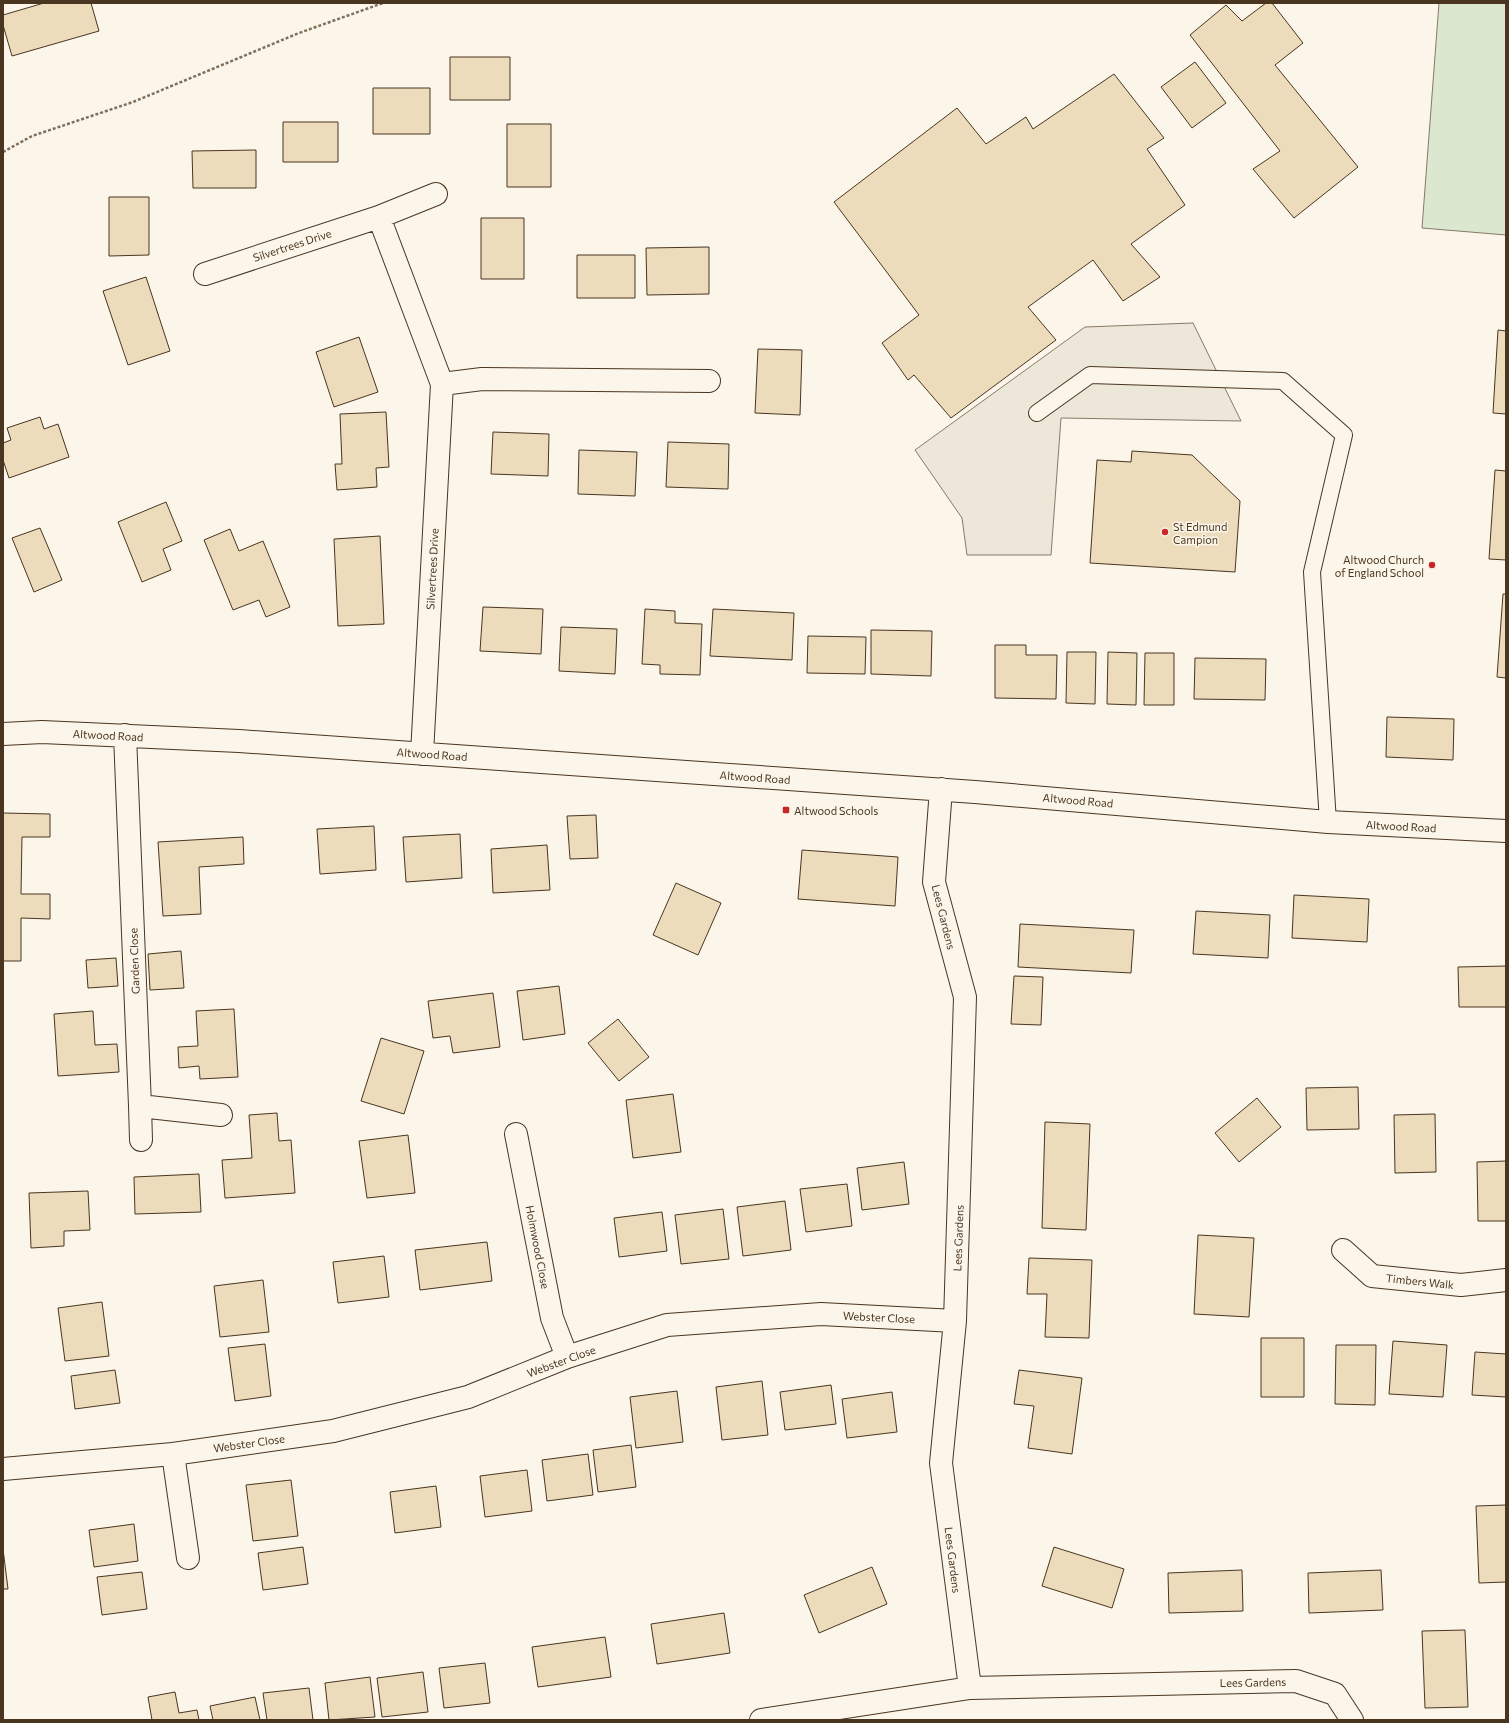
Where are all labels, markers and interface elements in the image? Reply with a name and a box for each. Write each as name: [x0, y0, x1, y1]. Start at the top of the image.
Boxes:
street label: Silvertrees Drive: [251, 226, 333, 264]
place label: St Edmund Campion: [1173, 520, 1227, 546]
marker: St Edmund Campion: [1160, 527, 1170, 537]
street label: Silvertrees Drive: [423, 528, 441, 610]
place label: Altwood Church of England School: [1335, 553, 1424, 579]
marker: Altwood Church of England School: [1427, 560, 1437, 570]
street label: Altwood Road: [72, 727, 144, 743]
street label: Altwood Road: [396, 745, 468, 763]
street label: Altwood Road: [719, 768, 791, 786]
street label: Altwood Road: [1042, 790, 1114, 810]
place label: Altwood Schools: [794, 804, 878, 817]
marker: Altwood Schools: [781, 805, 791, 815]
street label: Altwood Road: [1365, 818, 1437, 834]
street label: Lees Gardens: [930, 883, 958, 951]
street label: Garden Close: [126, 928, 142, 994]
street label: Holmwood Close: [524, 1204, 553, 1290]
street label: Lees Gardens: [950, 1205, 966, 1271]
street label: Timbers Walk: [1385, 1271, 1455, 1291]
street label: Webster Close: [843, 1309, 915, 1325]
street label: Webster Close: [525, 1343, 597, 1379]
street label: Webster Close: [212, 1432, 286, 1454]
street label: Lees Gardens: [942, 1526, 964, 1594]
street label: Lees Gardens: [1220, 1675, 1286, 1689]

